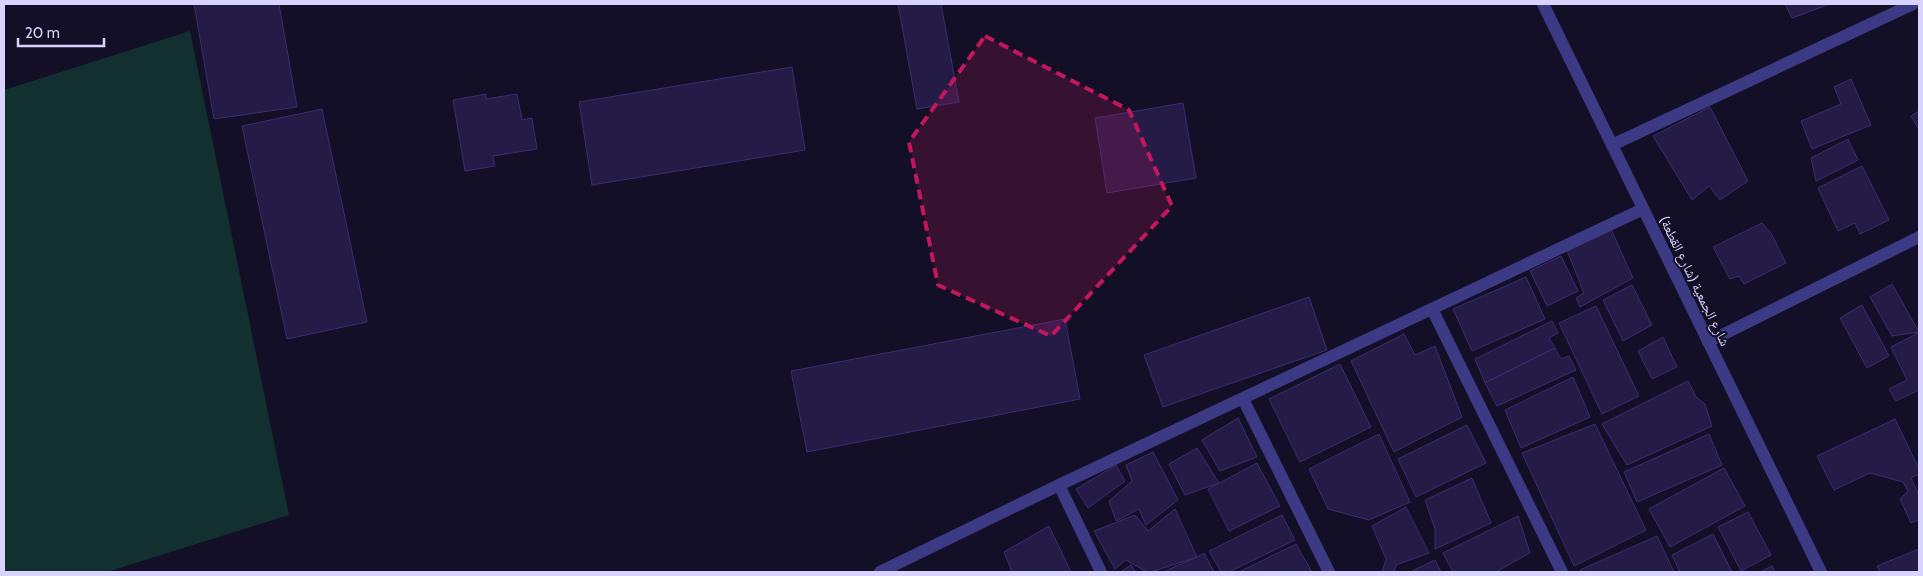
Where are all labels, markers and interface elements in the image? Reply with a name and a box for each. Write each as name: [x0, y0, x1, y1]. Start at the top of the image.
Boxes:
scale bar: [18, 15, 104, 47]
text: 20 m: [25, 24, 60, 42]
street label: شارع الجمعية (شارع القطعة): [1655, 213, 1734, 350]

